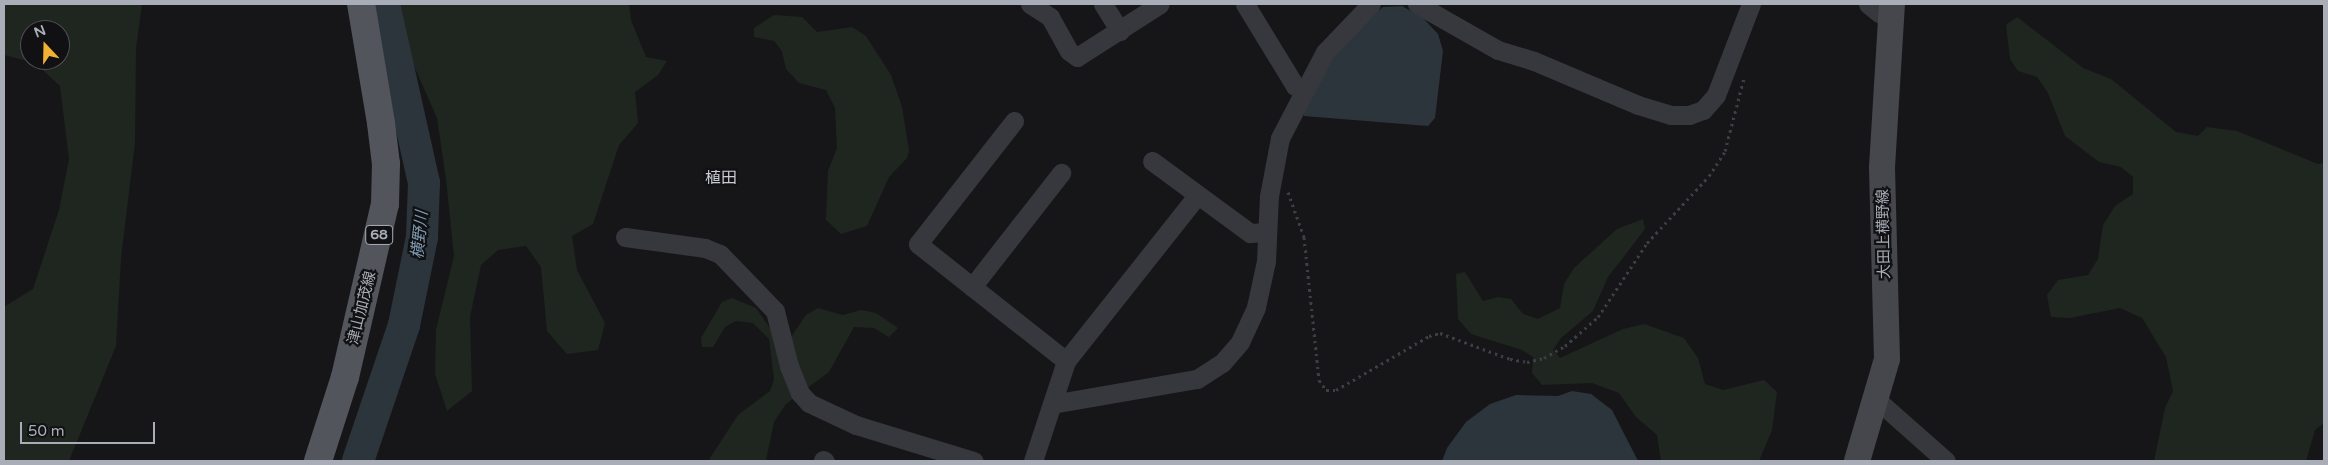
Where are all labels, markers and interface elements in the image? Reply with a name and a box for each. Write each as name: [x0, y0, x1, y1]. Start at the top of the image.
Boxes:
north arrow: [20, 20, 70, 70]
text: N: [32, 22, 48, 41]
district label: 植田: [705, 168, 737, 188]
street label: 大田上横野線: [1874, 189, 1894, 279]
water label: 横野川: [408, 210, 432, 260]
road number: 68: [364, 224, 394, 246]
street label: 津山加茂線: [344, 269, 380, 347]
scale bar: [22, 412, 158, 444]
text: 50 m: [28, 422, 65, 440]

